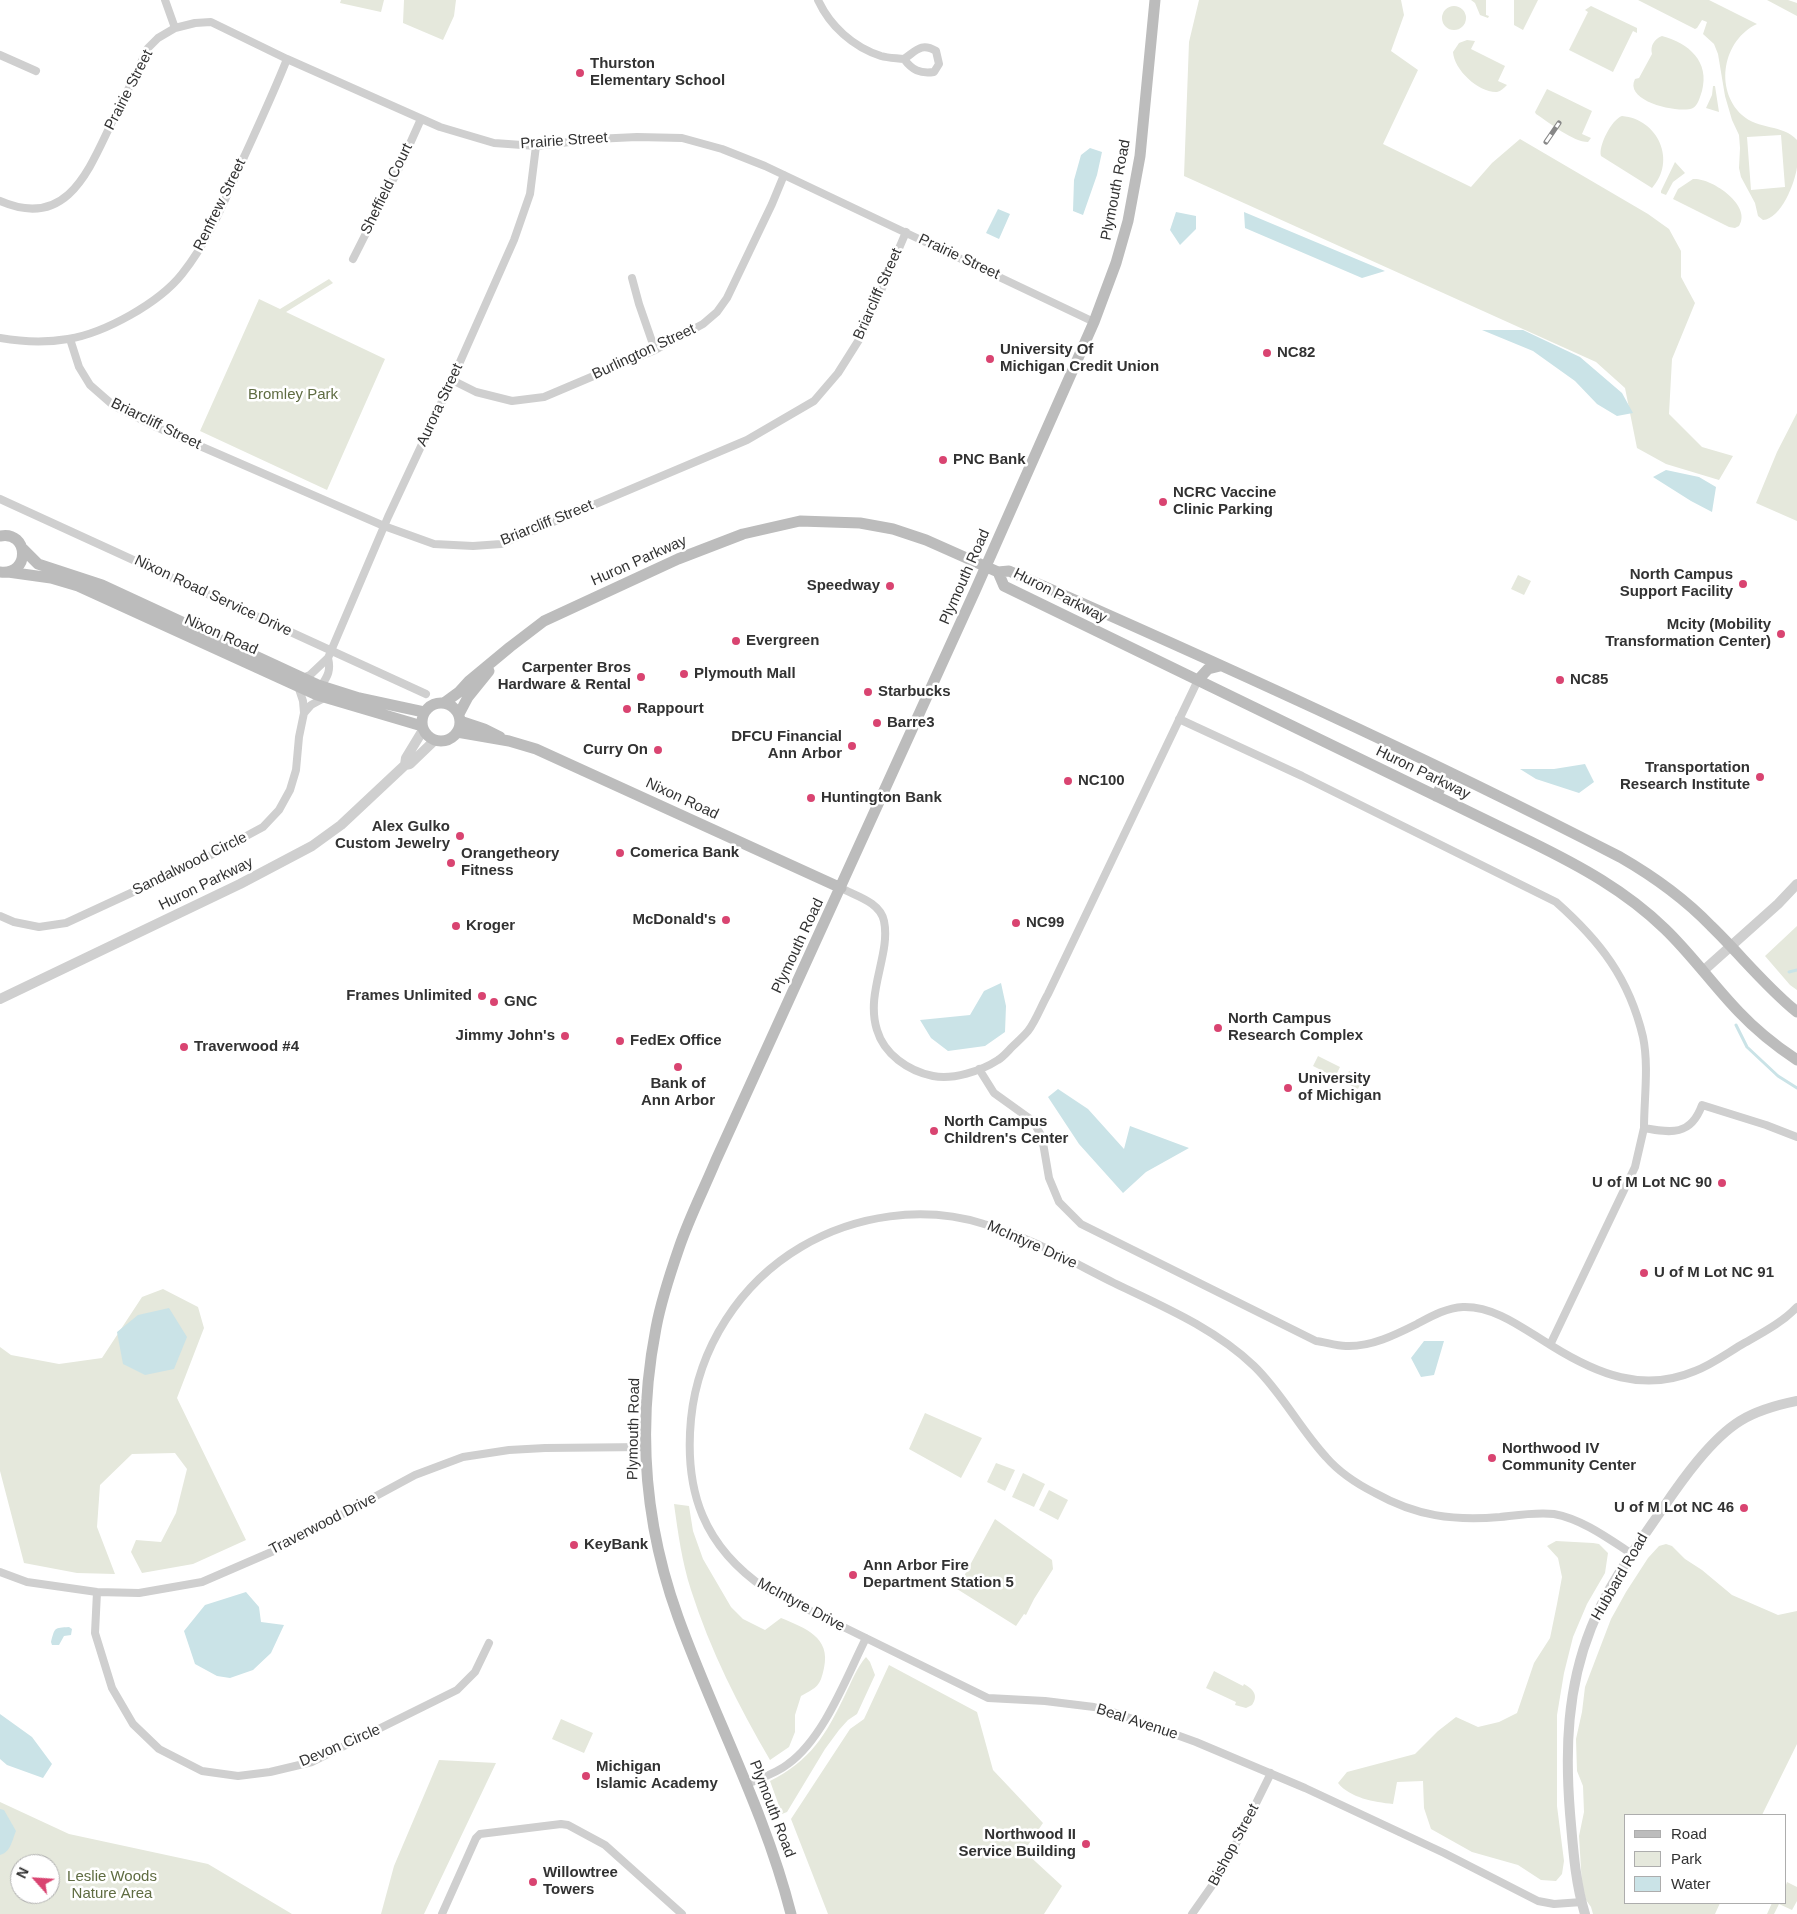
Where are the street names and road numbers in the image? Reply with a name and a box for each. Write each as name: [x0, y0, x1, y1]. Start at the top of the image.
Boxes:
street label: Prairie Street: [101, 47, 157, 133]
street label: Prairie Street: [520, 129, 608, 153]
street label: Plymouth Road: [1097, 138, 1135, 242]
street label: Sheffield Court: [357, 141, 417, 237]
street label: Renfrew Street: [190, 156, 250, 254]
street label: Prairie Street: [916, 230, 1002, 284]
street label: Briarcliff Street: [850, 246, 906, 342]
street label: Burlington Street: [590, 320, 698, 384]
street label: Aurora Street: [413, 361, 467, 449]
street label: Briarcliff Street: [108, 394, 204, 454]
street label: Briarcliff Street: [498, 496, 596, 550]
street label: Plymouth Road: [936, 526, 994, 628]
street label: Huron Parkway: [589, 532, 689, 590]
street label: Nixon Road Service Drive: [131, 552, 295, 640]
street label: Huron Parkway: [1010, 565, 1110, 627]
street label: Nixon Road: [182, 611, 260, 659]
street label: Huron Parkway: [1373, 742, 1473, 804]
street label: Nixon Road: [643, 774, 721, 824]
street label: Sandalwood Circle: [130, 828, 250, 900]
street label: Huron Parkway: [156, 853, 256, 915]
street label: Plymouth Road: [768, 896, 828, 996]
street label: McIntyre Drive: [984, 1217, 1080, 1273]
street label: Plymouth Road: [624, 1378, 644, 1480]
street label: Traverwood Drive: [266, 1489, 380, 1559]
street label: Hubbard Road: [1588, 1530, 1652, 1624]
street label: McIntyre Drive: [754, 1574, 848, 1636]
street label: Beal Avenue: [1094, 1700, 1180, 1744]
street label: Devon Circle: [297, 1721, 383, 1771]
street label: Plymouth Road: [745, 1758, 799, 1860]
street label: Bishop Street: [1205, 1801, 1263, 1889]

